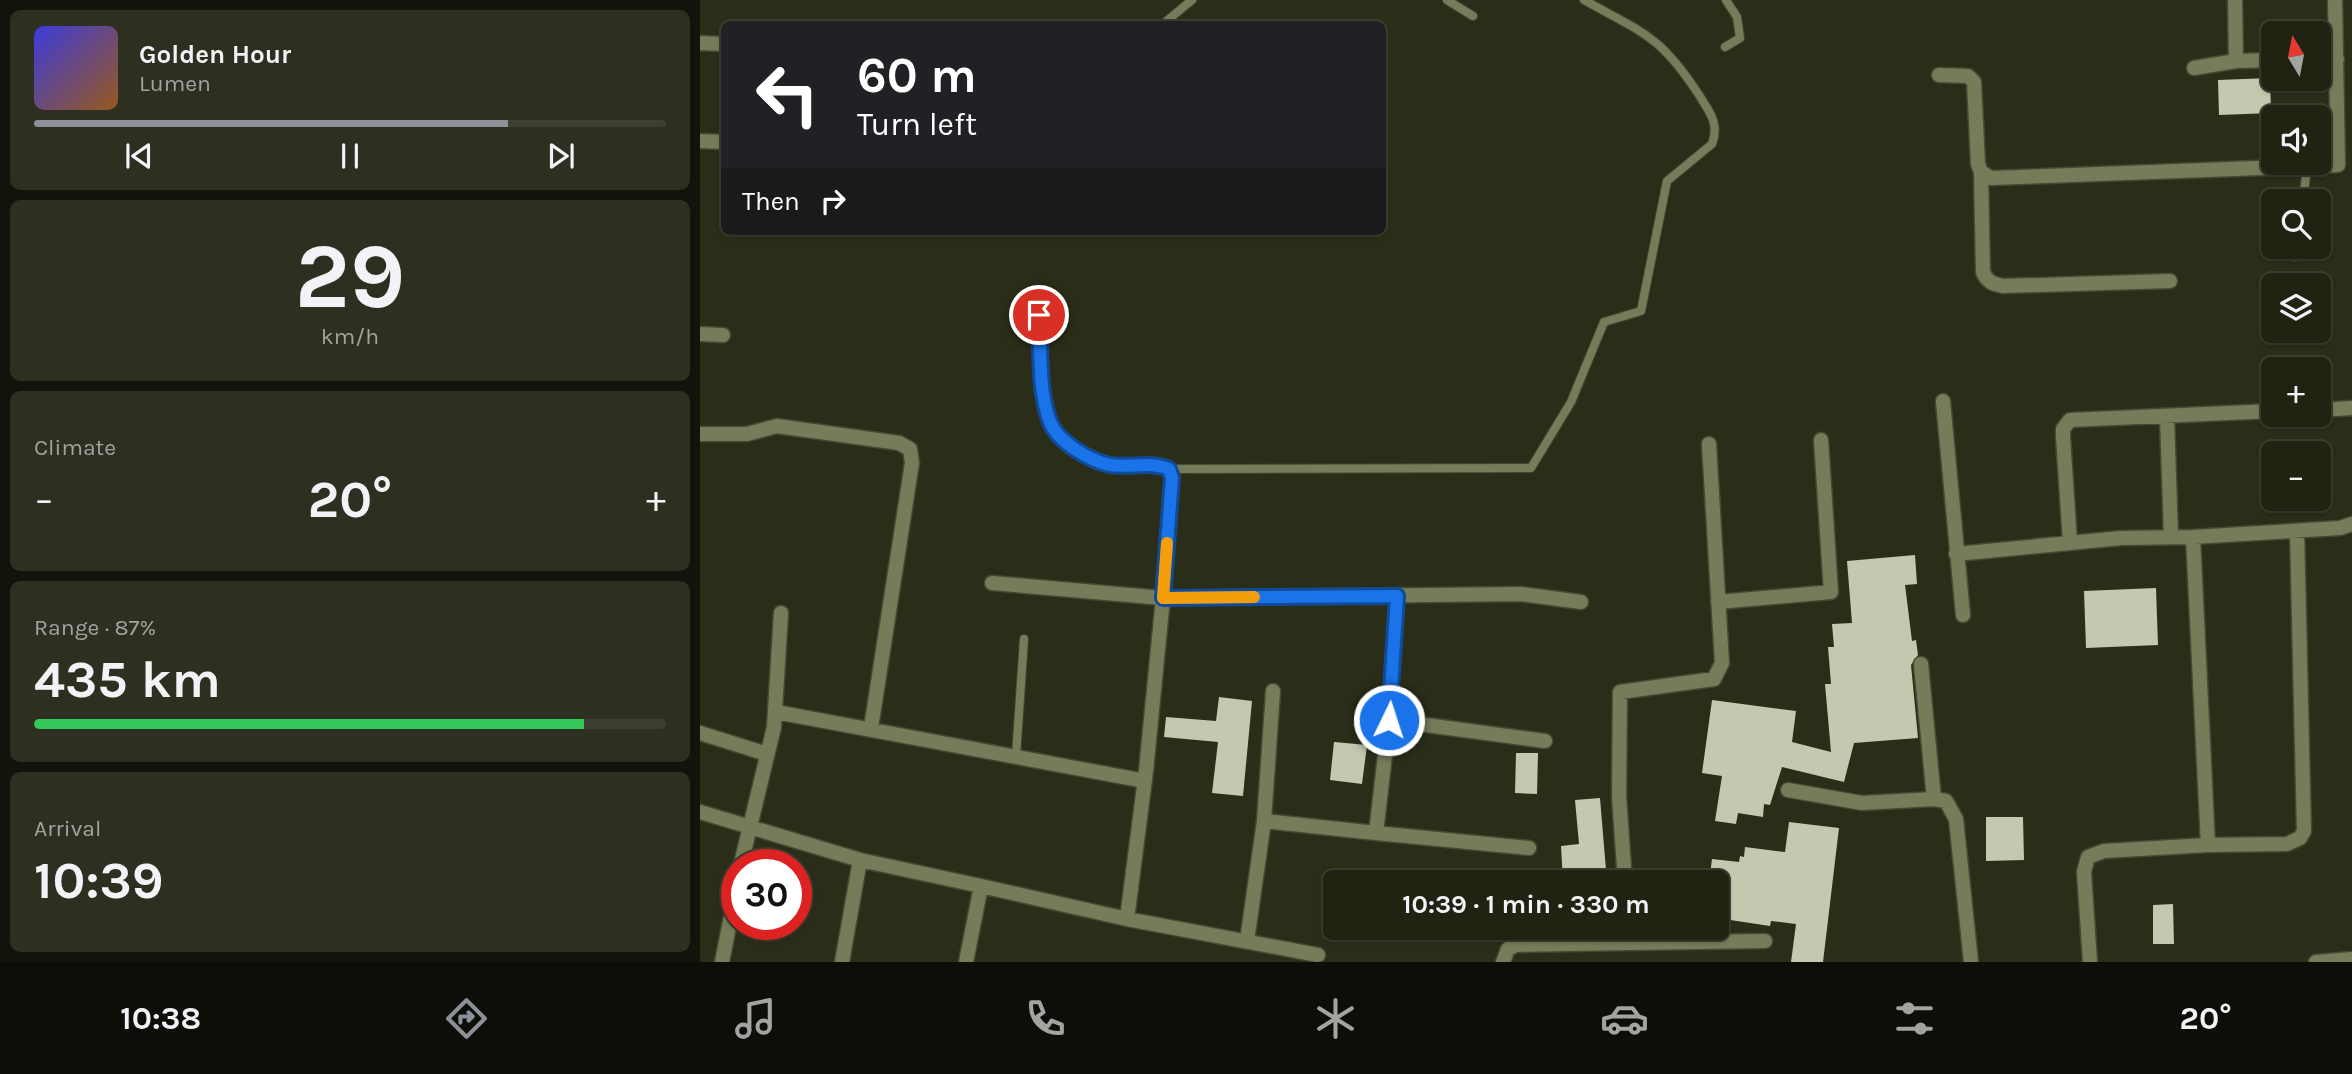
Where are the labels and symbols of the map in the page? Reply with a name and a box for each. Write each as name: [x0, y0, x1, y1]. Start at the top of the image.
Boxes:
north arrow: [2261, 21, 2331, 91]
pin: [1009, 285, 1069, 345]
position arrow: [1352, 683, 1426, 757]
speed limit sign: 30: [721, 849, 812, 940]

